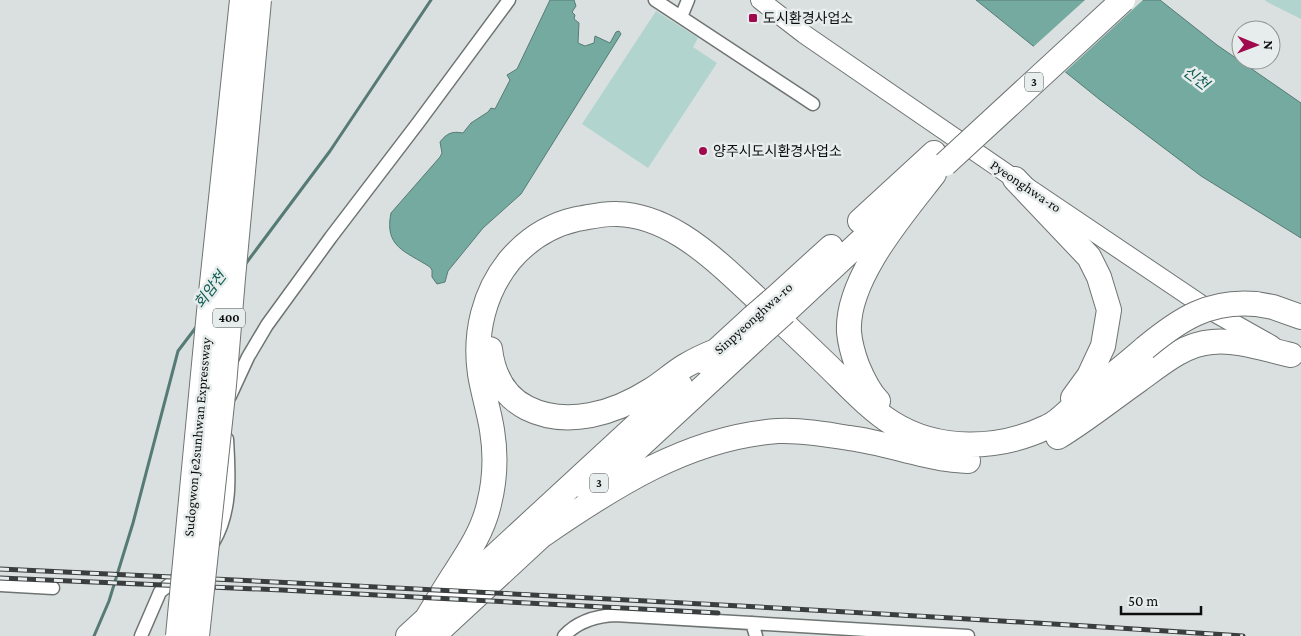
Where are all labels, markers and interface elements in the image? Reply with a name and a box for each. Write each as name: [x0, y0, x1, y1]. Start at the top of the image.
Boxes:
place label: 도시환경사업소: [763, 10, 853, 26]
marker: 도시환경사업소: [747, 12, 759, 24]
north arrow: [1231, 20, 1281, 70]
text: N: [1261, 40, 1277, 51]
water label: 신천: [1180, 63, 1214, 94]
road number: 3: [1025, 72, 1043, 91]
place label: 양주시도시환경사업소: [713, 143, 842, 159]
marker: 양주시도시환경사업소: [697, 145, 709, 157]
street label: Pyeonghwa-ro: [988, 157, 1064, 215]
water label: 회암천: [191, 267, 230, 311]
street label: Sinpyeonghwa-ro: [711, 279, 795, 357]
road number: 400: [213, 308, 245, 328]
street label: Sudogwon Je2sunhwan Expressway: [180, 336, 214, 537]
road number: 3: [590, 473, 608, 492]
scale bar: [1121, 584, 1201, 616]
text: 50 m: [1128, 593, 1158, 609]

